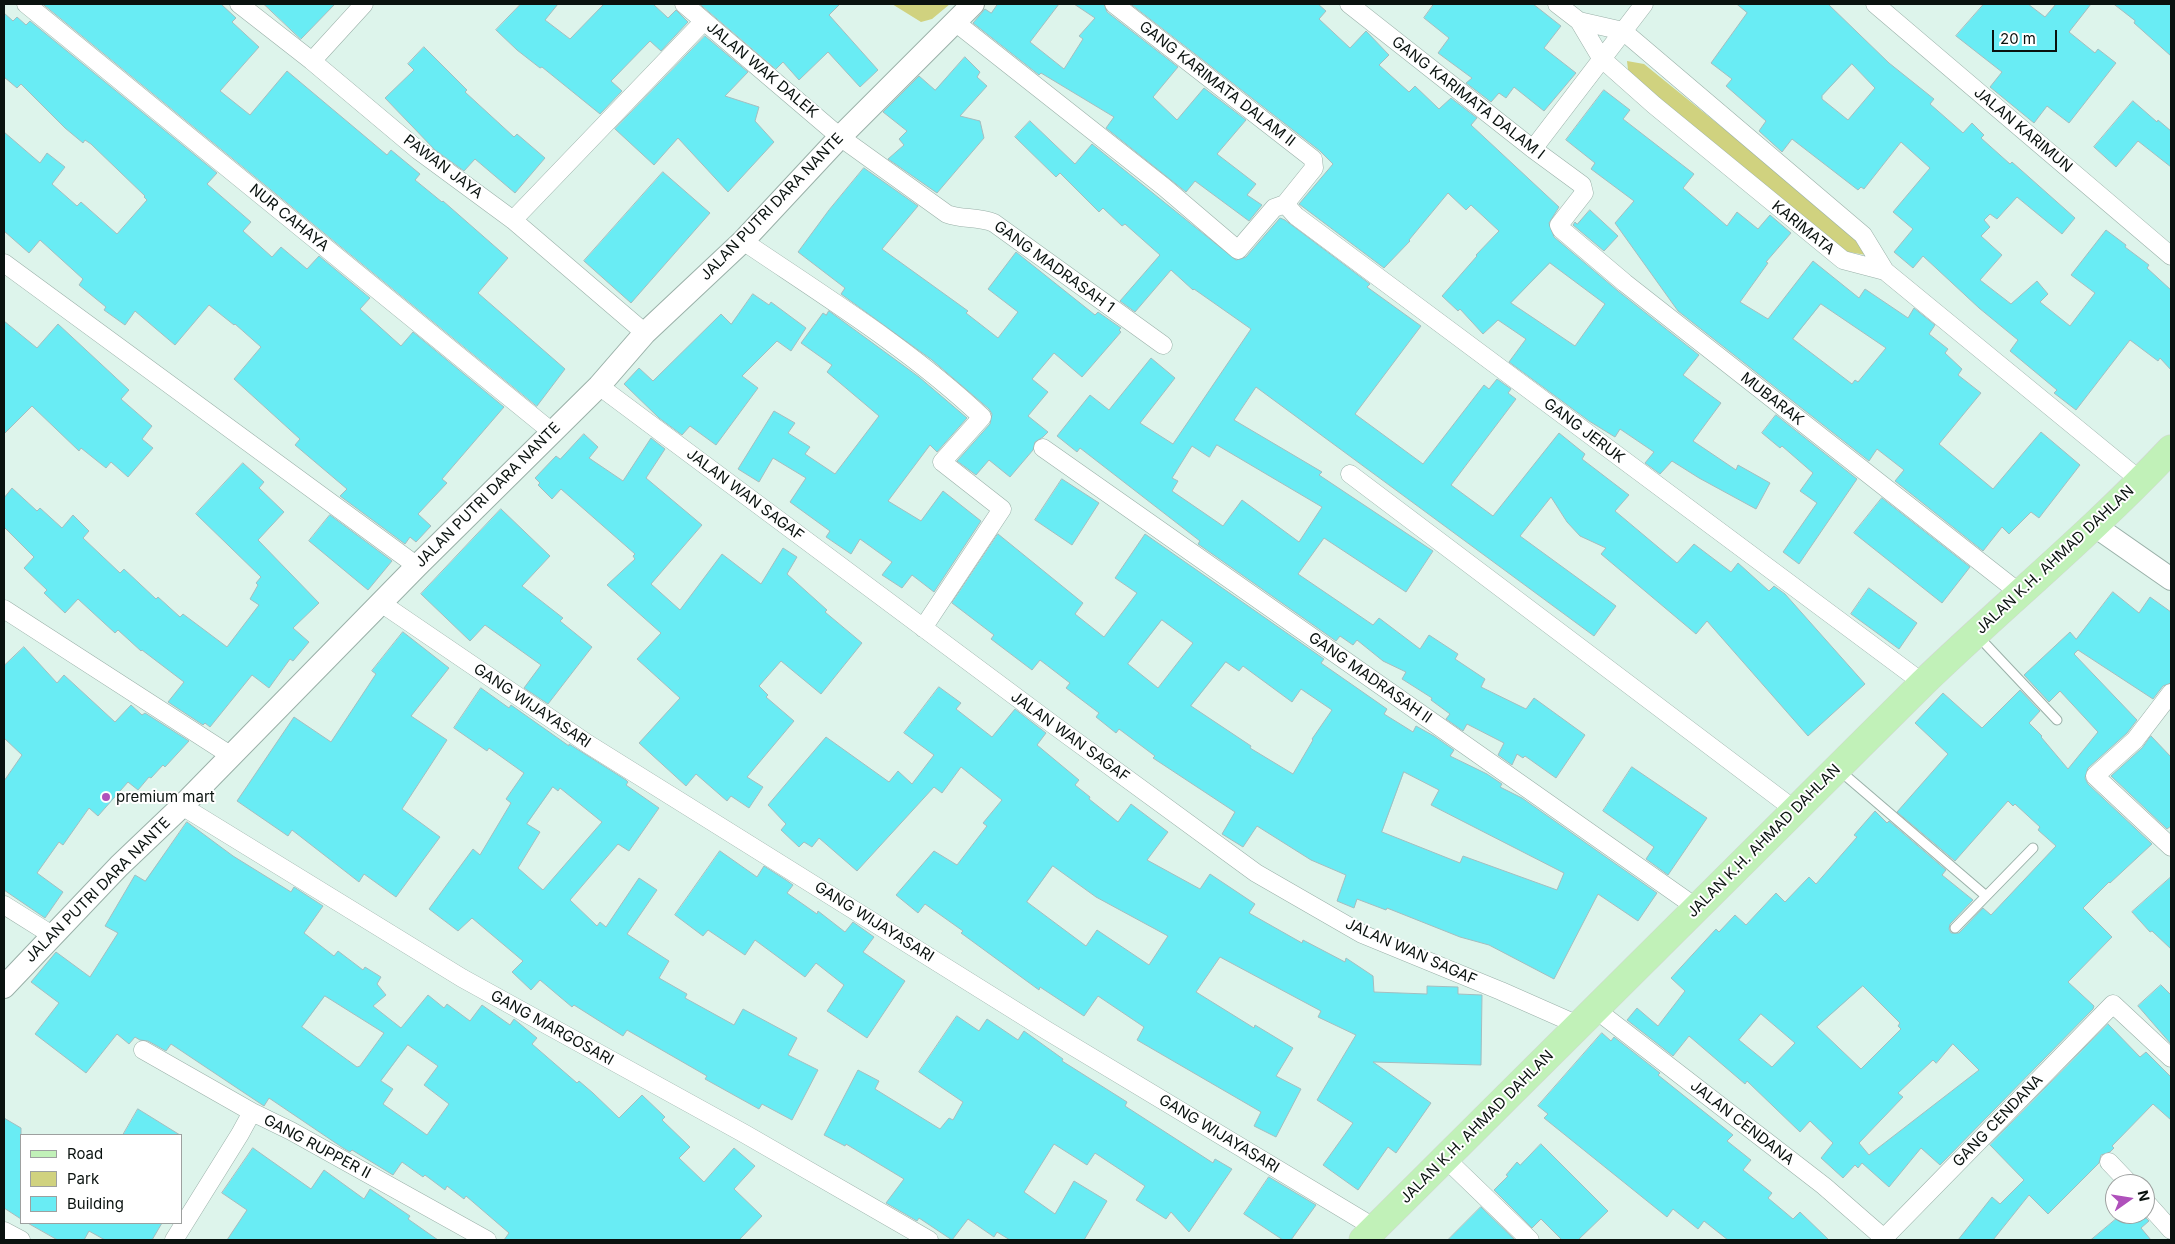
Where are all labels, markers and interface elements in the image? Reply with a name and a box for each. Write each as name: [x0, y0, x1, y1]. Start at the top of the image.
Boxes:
street label: JALAN WAK DALEK: [703, 18, 821, 122]
street label: GANG KARIMATA DALAM II: [1135, 18, 1299, 150]
scale bar: [1995, 20, 2060, 52]
text: 20 m: [2000, 29, 2036, 48]
street label: GANG KARIMATA DALAM I: [1388, 33, 1548, 163]
street label: JALAN KARIMUN: [1970, 84, 2076, 176]
street label: JALAN PUTRI DARA NANTE: [697, 130, 847, 284]
street label: PAWAN JAYA: [400, 131, 486, 203]
street label: NUR CAHAYA: [246, 180, 332, 256]
street label: KARIMATA: [1768, 197, 1838, 259]
street label: GANG MADRASAH 1: [990, 217, 1118, 317]
street label: MUBARAK: [1737, 369, 1807, 429]
street label: GANG JERUK: [1540, 395, 1628, 467]
street label: JALAN PUTRI DARA NANTE: [412, 419, 564, 571]
street label: JALAN WAN SAGAF: [683, 445, 807, 545]
street label: JALAN K.H. AHMAD DAHLAN: [1972, 482, 2138, 638]
street label: GANG MADRASAH II: [1305, 629, 1435, 727]
street label: GANG WIJAYASARI: [470, 660, 594, 752]
street label: JALAN WAN SAGAF: [1007, 688, 1133, 786]
street label: JALAN K.H. AHMAD DAHLAN: [1684, 761, 1844, 921]
place label: premium mart: [116, 788, 215, 806]
marker: premium mart: [100, 791, 112, 803]
street label: JALAN PUTRI DARA NANTE: [22, 814, 174, 966]
street label: GANG WIJAYASARI: [811, 878, 937, 966]
street label: JALAN WAN SAGAF: [1342, 915, 1480, 989]
street label: GANG MARGOSARI: [487, 987, 617, 1069]
street label: JALAN K.H. AHMAD DAHLAN: [1397, 1047, 1557, 1207]
street label: GANG CENDANA: [1949, 1071, 2047, 1171]
street label: JALAN CENDANA: [1687, 1077, 1797, 1169]
street label: GANG WIJAYASARI: [1156, 1091, 1282, 1177]
street label: GANG RUPPER II: [260, 1111, 374, 1183]
legend: [20, 1134, 182, 1224]
text: Road: [67, 1144, 103, 1163]
text: Park: [67, 1169, 99, 1188]
north arrow: [2105, 1174, 2155, 1224]
text: N: [2135, 1189, 2154, 1203]
text: Building: [67, 1194, 124, 1213]

